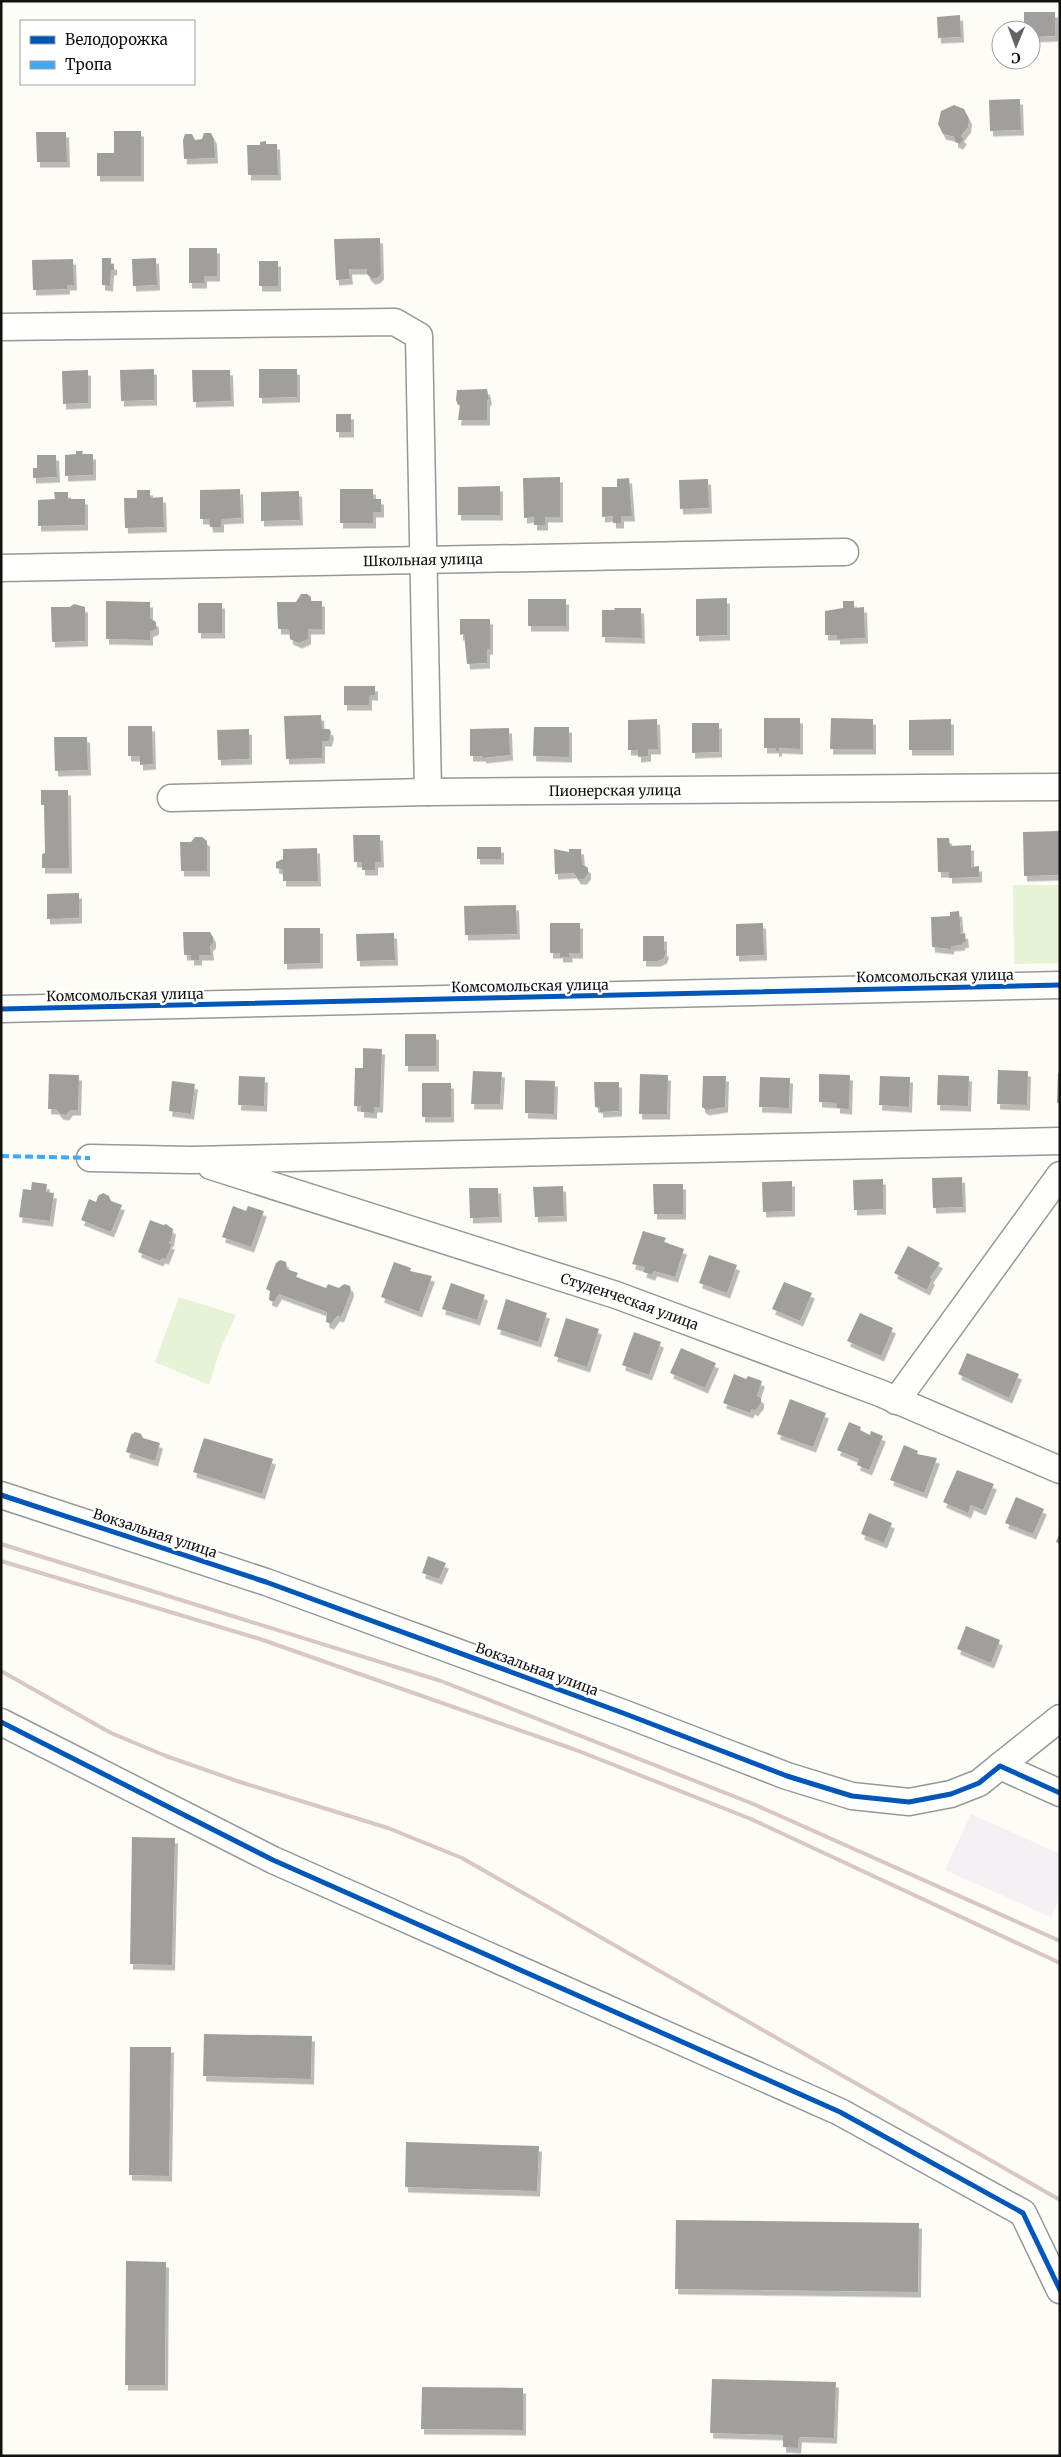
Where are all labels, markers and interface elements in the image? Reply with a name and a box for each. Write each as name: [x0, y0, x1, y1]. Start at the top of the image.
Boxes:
legend: [20, 20, 195, 85]
north arrow: [991, 20, 1041, 70]
text: Велодорожка: [65, 30, 168, 49]
text: С: [1011, 49, 1021, 67]
text: Тропа: [65, 55, 112, 74]
street label: Школьная улица: [363, 550, 483, 570]
street label: Пионерская улица: [549, 781, 682, 800]
street label: Комсомольская улица: [856, 966, 1014, 986]
street label: Комсомольская улица: [451, 976, 609, 996]
street label: Комсомольская улица: [46, 985, 204, 1005]
street label: Студенческая улица: [558, 1269, 702, 1334]
street label: Вокзальная улица: [91, 1504, 220, 1562]
street label: Вокзальная улица: [473, 1638, 601, 1700]

